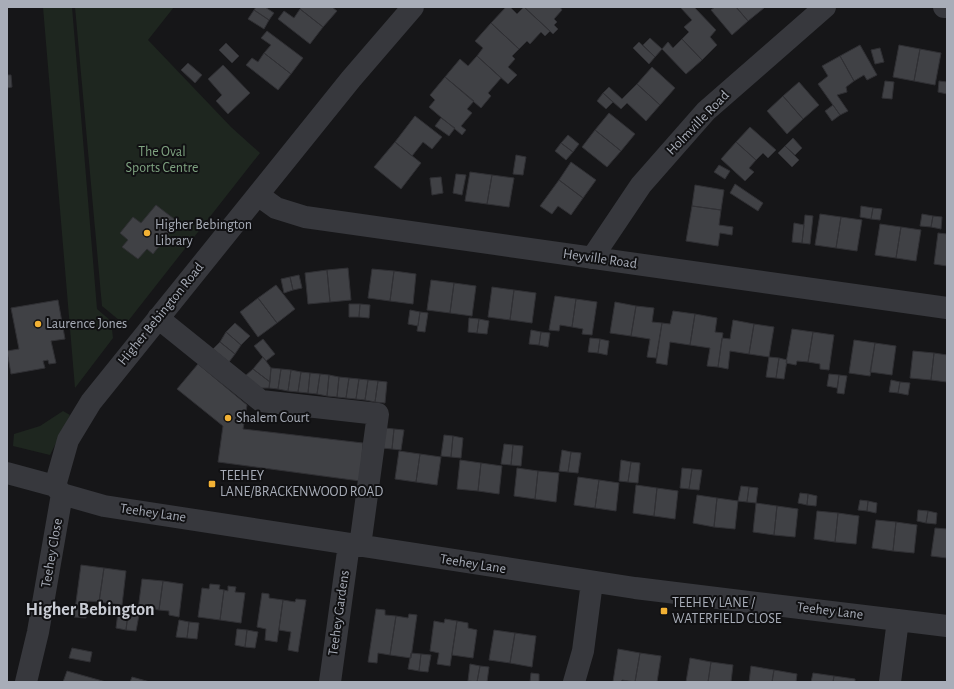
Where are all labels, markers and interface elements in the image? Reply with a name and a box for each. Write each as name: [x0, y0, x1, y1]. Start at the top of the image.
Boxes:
street label: Holmville Road: [664, 88, 732, 158]
park label: The Oval Sports Centre: [125, 145, 199, 175]
place label: Higher Bebington Library: [155, 218, 252, 248]
marker: Higher Bebington Library: [142, 228, 152, 238]
street label: Heyville Road: [562, 247, 638, 271]
street label: Higher Bebington Road: [116, 260, 206, 368]
place label: Laurence Jones: [46, 317, 127, 331]
marker: Laurence Jones: [33, 319, 43, 329]
place label: Shalem Court: [236, 411, 310, 425]
marker: Shalem Court: [223, 413, 233, 423]
place label: TEEHEY LANE/BRACKENWOOD ROAD: [220, 469, 383, 499]
marker: TEEHEY LANE/BRACKENWOOD ROAD: [207, 479, 217, 489]
street label: Teehey Lane: [119, 501, 187, 525]
street label: Teehey Close: [39, 517, 65, 589]
street label: Teehey Lane: [439, 552, 507, 576]
street label: Teehey Gardens: [326, 569, 352, 657]
place label: TEEHEY LANE / WATERFIELD CLOSE: [672, 596, 782, 626]
street label: Teehey Lane: [796, 600, 864, 622]
district label: Higher Bebington: [26, 601, 154, 619]
marker: TEEHEY LANE / WATERFIELD CLOSE: [659, 606, 669, 616]

